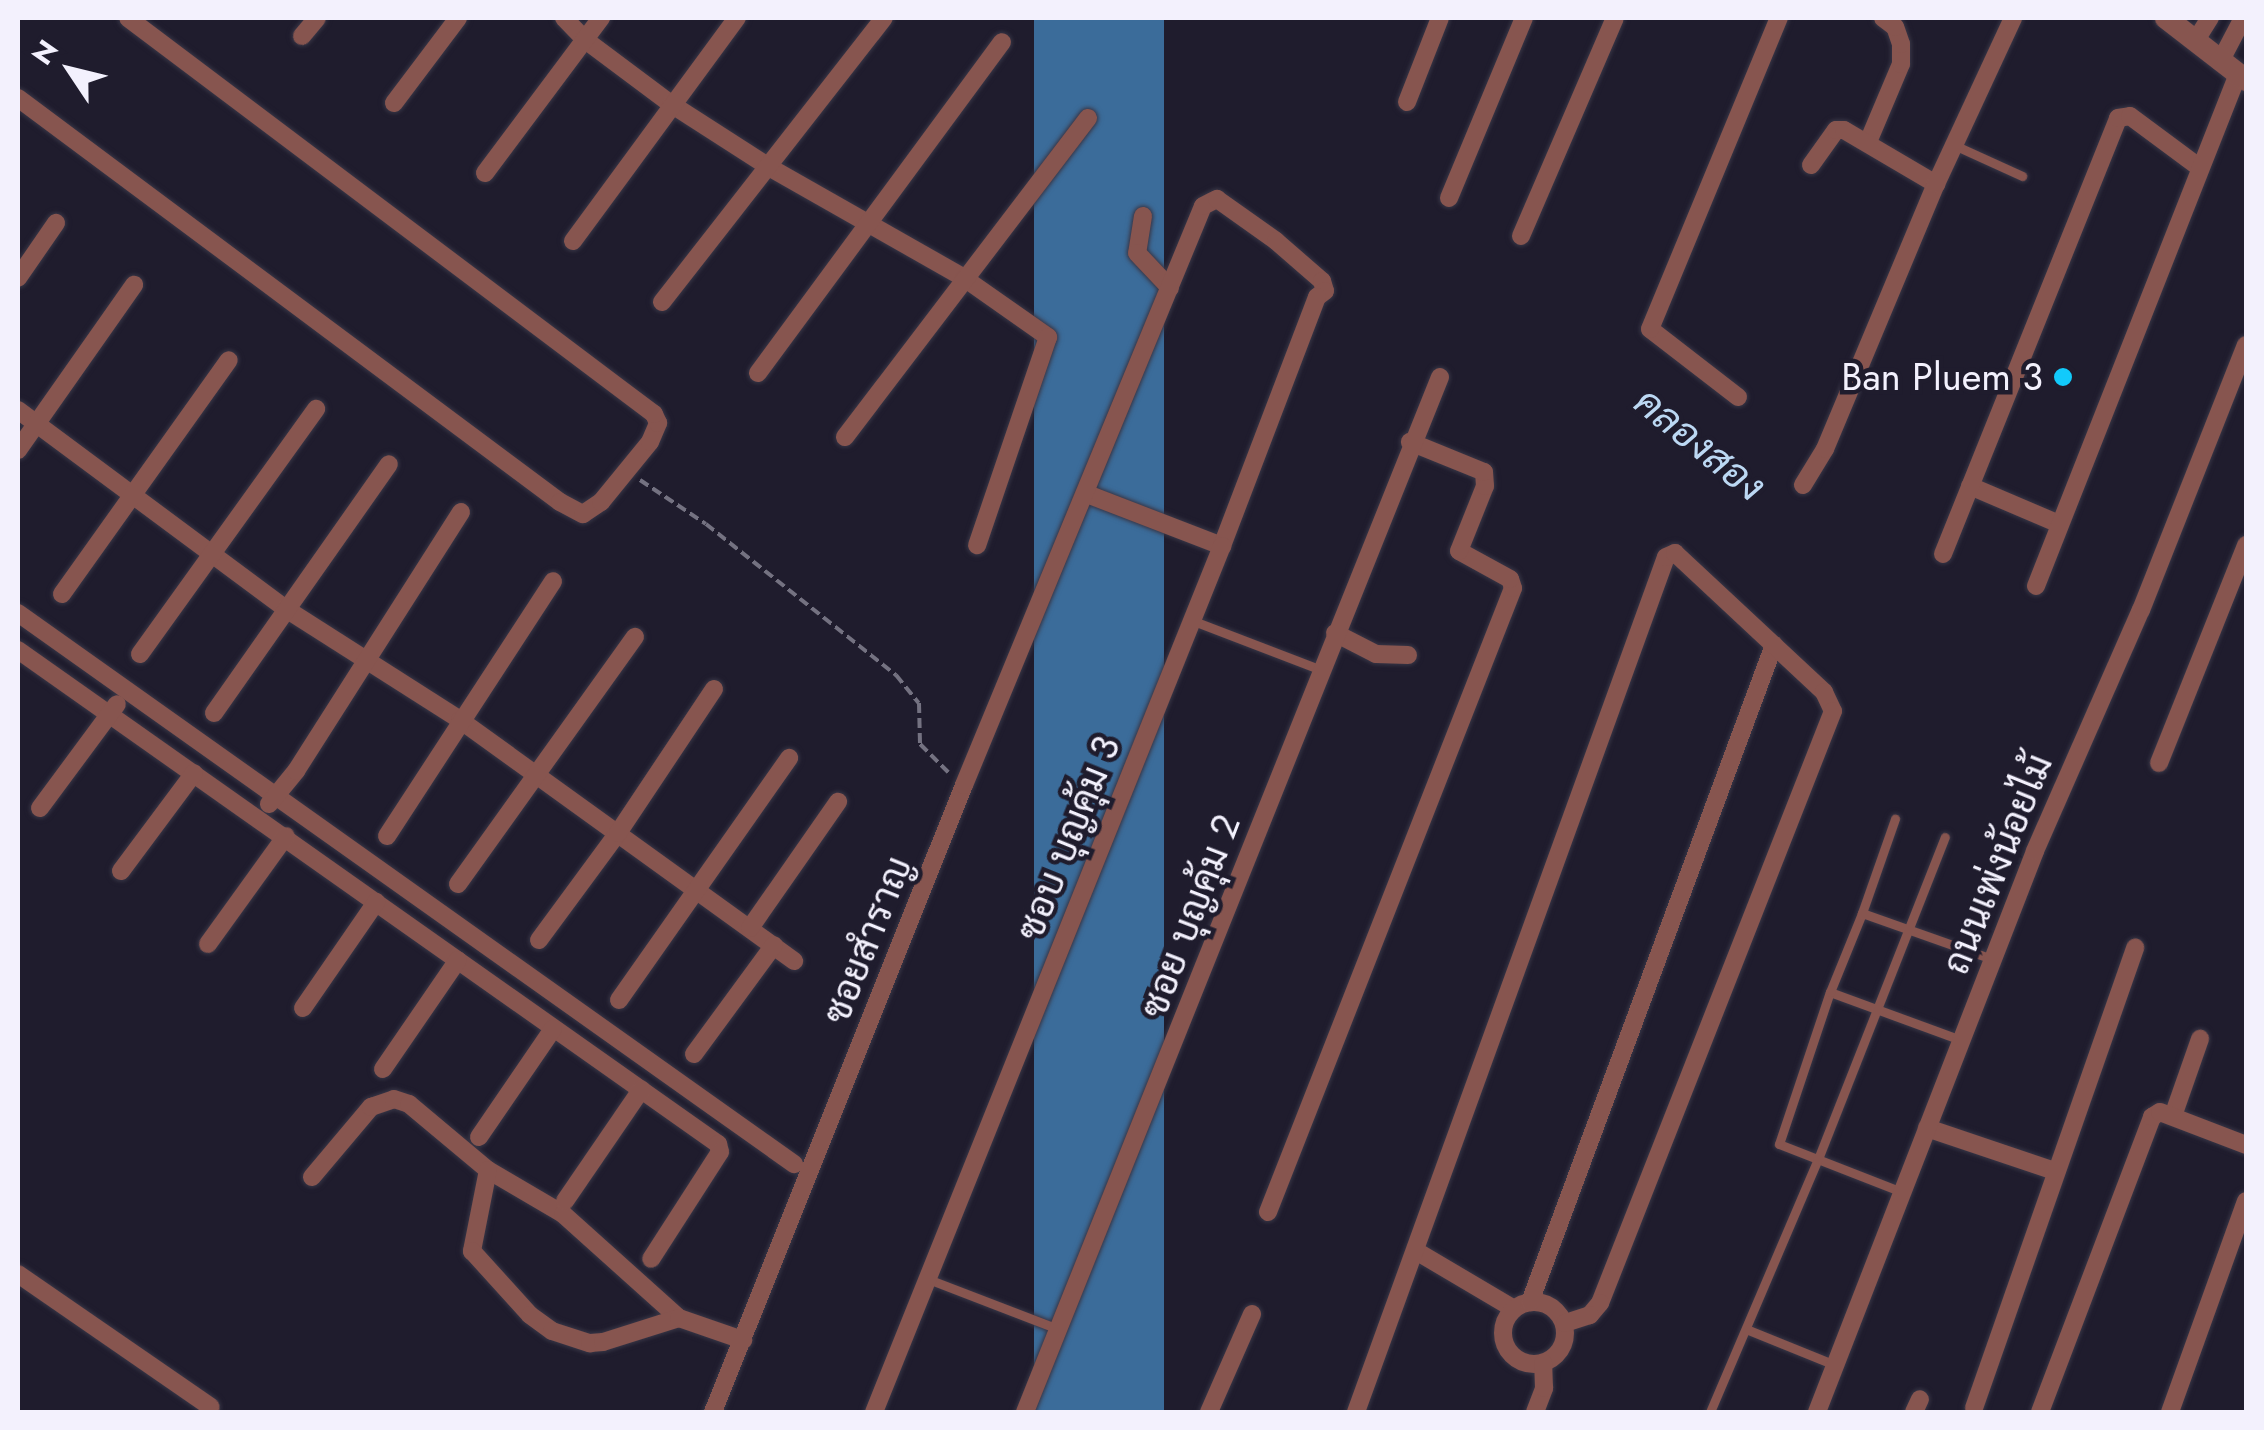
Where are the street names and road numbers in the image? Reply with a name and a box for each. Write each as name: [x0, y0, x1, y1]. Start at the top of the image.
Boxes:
street label: ซอบ บุญคุ้ม 3: [1006, 729, 1130, 947]
street label: ถนนเพ่งน้อยไม้: [1932, 747, 2062, 981]
street label: ซอย บุญคุ้ม 2: [1130, 808, 1250, 1024]
street label: ซอยสำราญ: [813, 850, 921, 1030]

